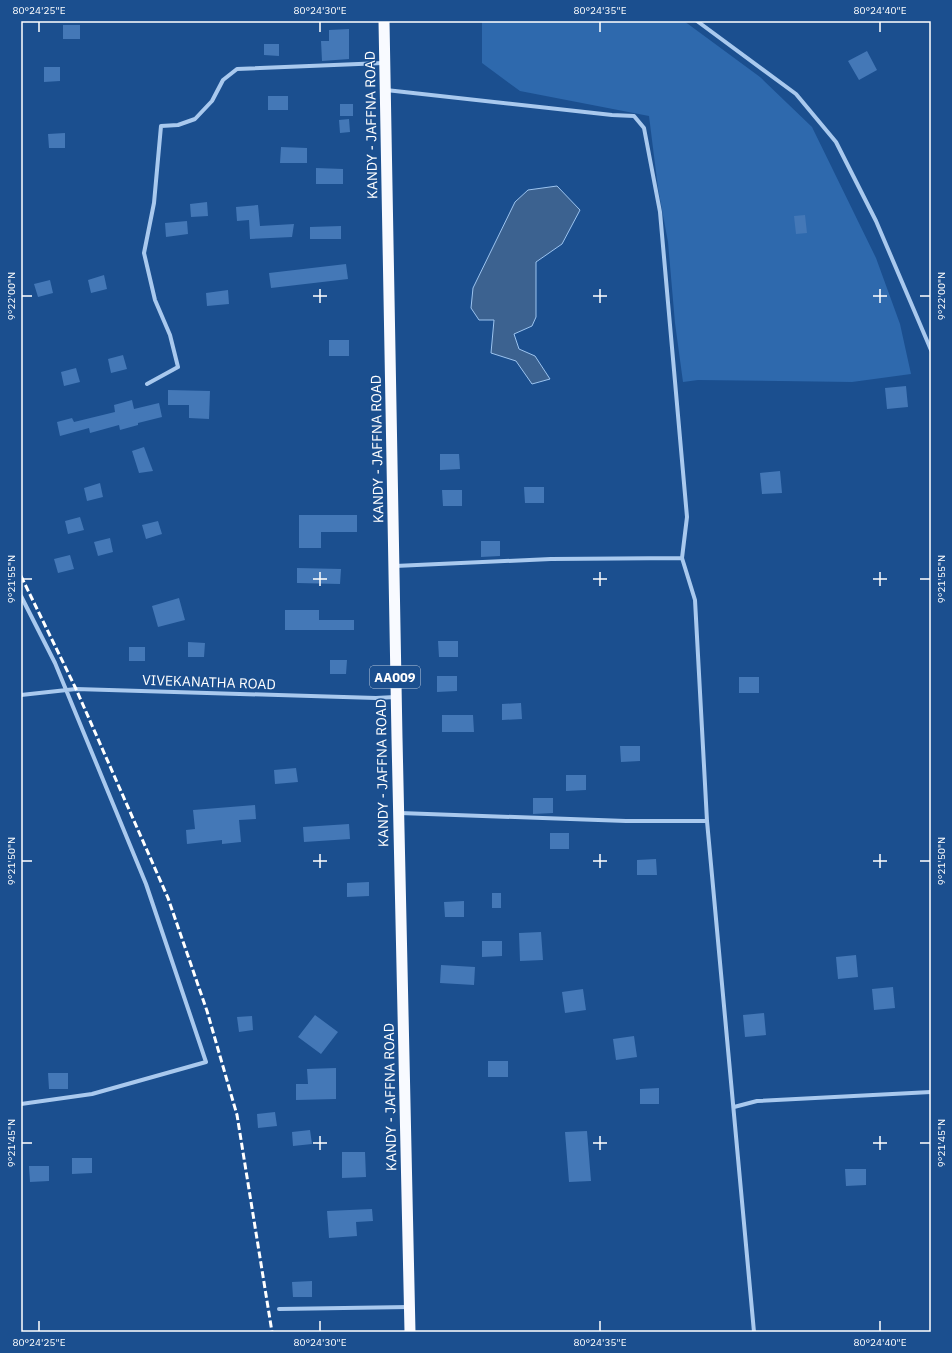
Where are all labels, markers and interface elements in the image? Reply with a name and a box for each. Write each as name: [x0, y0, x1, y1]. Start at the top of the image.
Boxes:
text: 80°24'25"E: [12, 4, 66, 17]
text: 80°24'30"E: [293, 4, 347, 17]
text: 80°24'35"E: [573, 4, 627, 17]
text: 80°24'40"E: [853, 4, 907, 17]
street label: KANDY - JAFFNA ROAD: [361, 51, 381, 199]
text: 9°22'00"N: [5, 272, 18, 320]
text: 9°22'00"N: [935, 272, 948, 320]
street label: KANDY - JAFFNA ROAD: [367, 375, 387, 523]
text: 9°21'55"N: [5, 555, 18, 603]
text: 9°21'55"N: [935, 555, 948, 603]
road number: AA009: [370, 666, 420, 688]
street label: VIVEKANATHA ROAD: [142, 671, 276, 693]
street label: KANDY - JAFFNA ROAD: [372, 699, 392, 847]
text: 9°21'50"N: [5, 837, 18, 885]
text: 9°21'50"N: [935, 837, 948, 885]
street label: KANDY - JAFFNA ROAD: [380, 1023, 400, 1171]
text: 9°21'45"N: [5, 1119, 18, 1167]
text: 9°21'45"N: [935, 1119, 948, 1167]
text: 80°24'25"E: [12, 1336, 66, 1349]
text: 80°24'30"E: [293, 1336, 347, 1349]
text: 80°24'35"E: [573, 1336, 627, 1349]
text: 80°24'40"E: [853, 1336, 907, 1349]

